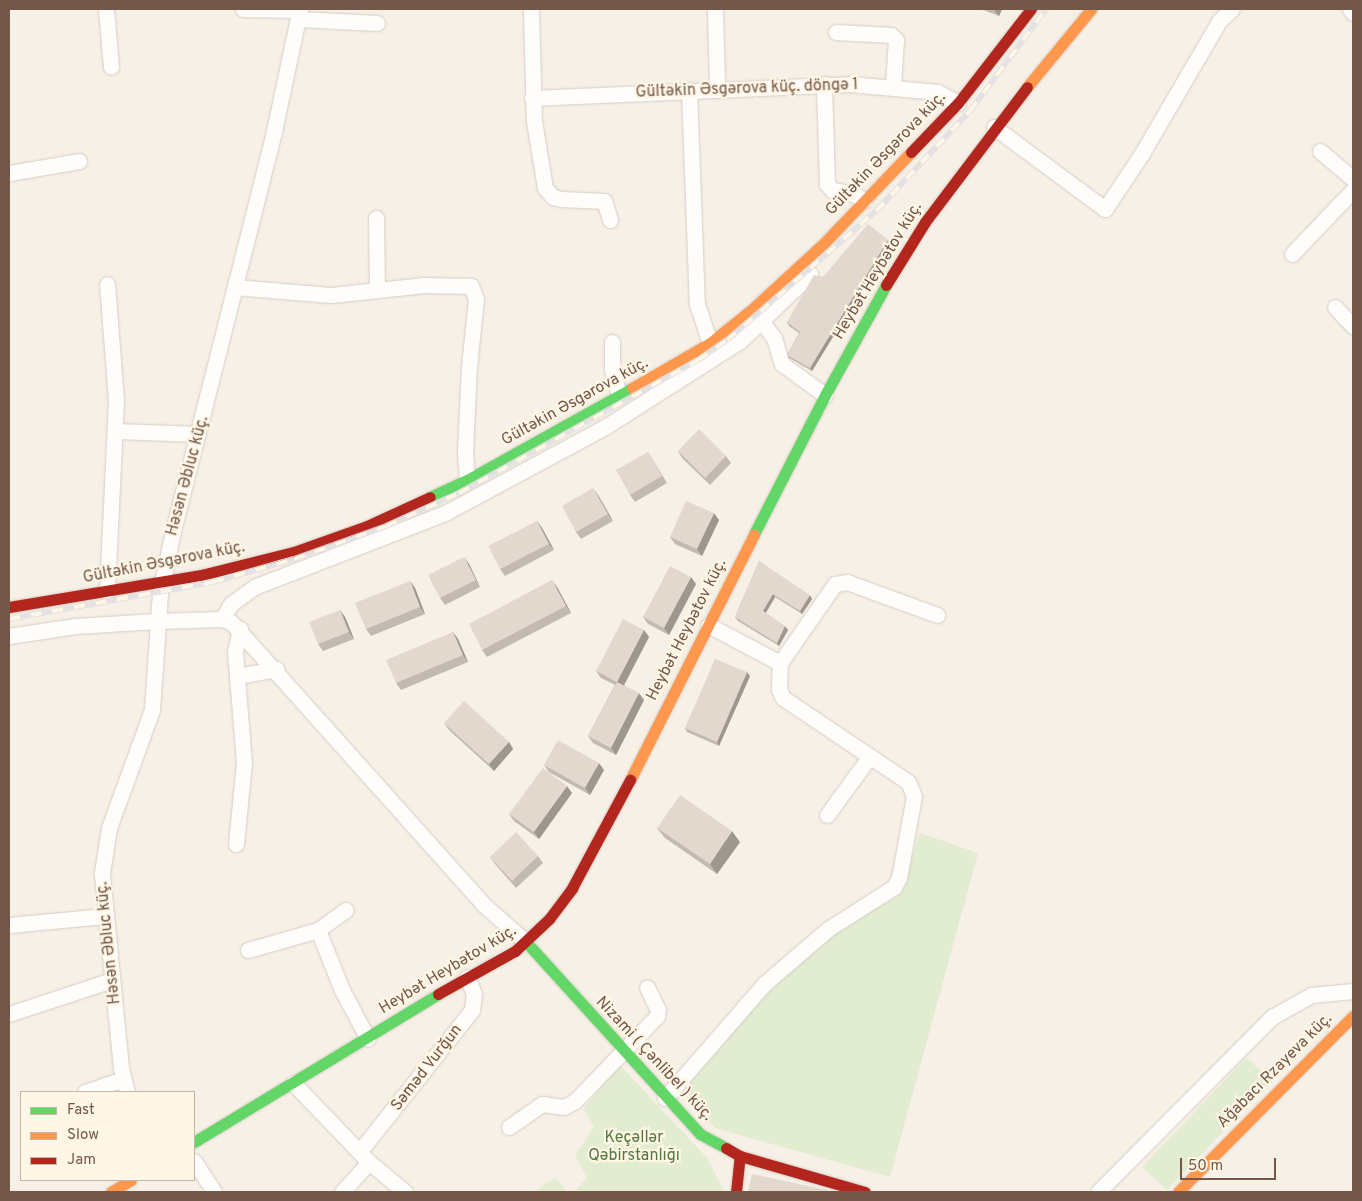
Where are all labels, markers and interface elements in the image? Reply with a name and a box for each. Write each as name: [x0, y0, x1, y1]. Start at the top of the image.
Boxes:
street label: Gültəkin Əsgərova küç. döngə 1: [635, 76, 859, 102]
street label: Gültəkin Əsgərova küç.: [822, 88, 950, 220]
street label: Heybət Heybətov küç.: [829, 199, 927, 343]
street label: Gültəkin Əsgərova küç.: [498, 354, 652, 450]
street label: Həsən Əbluc küç.: [163, 414, 213, 538]
street label: Gültəkin Əsgərova küç.: [81, 538, 247, 588]
street label: Heybət Heybətov küç.: [643, 556, 731, 704]
street label: Həsən Əbluc küç.: [93, 881, 125, 1005]
street label: Heybət Heybətov küç.: [376, 921, 520, 1019]
street label: Nizami ( Çənlibel ) küç.: [591, 993, 717, 1125]
street label: Ağabacı Rzayeva küç.: [1214, 1010, 1336, 1132]
street label: Səməd Vurğun: [387, 1021, 467, 1115]
legend: [20, 1091, 195, 1181]
text: Fast: [67, 1101, 95, 1120]
text: Slow: [67, 1126, 99, 1145]
park label: Keçəllər Qəbirstanlığı: [588, 1128, 680, 1166]
scale bar: [1182, 1148, 1278, 1180]
text: Jam: [67, 1151, 96, 1170]
text: 50 m: [1188, 1157, 1223, 1176]

